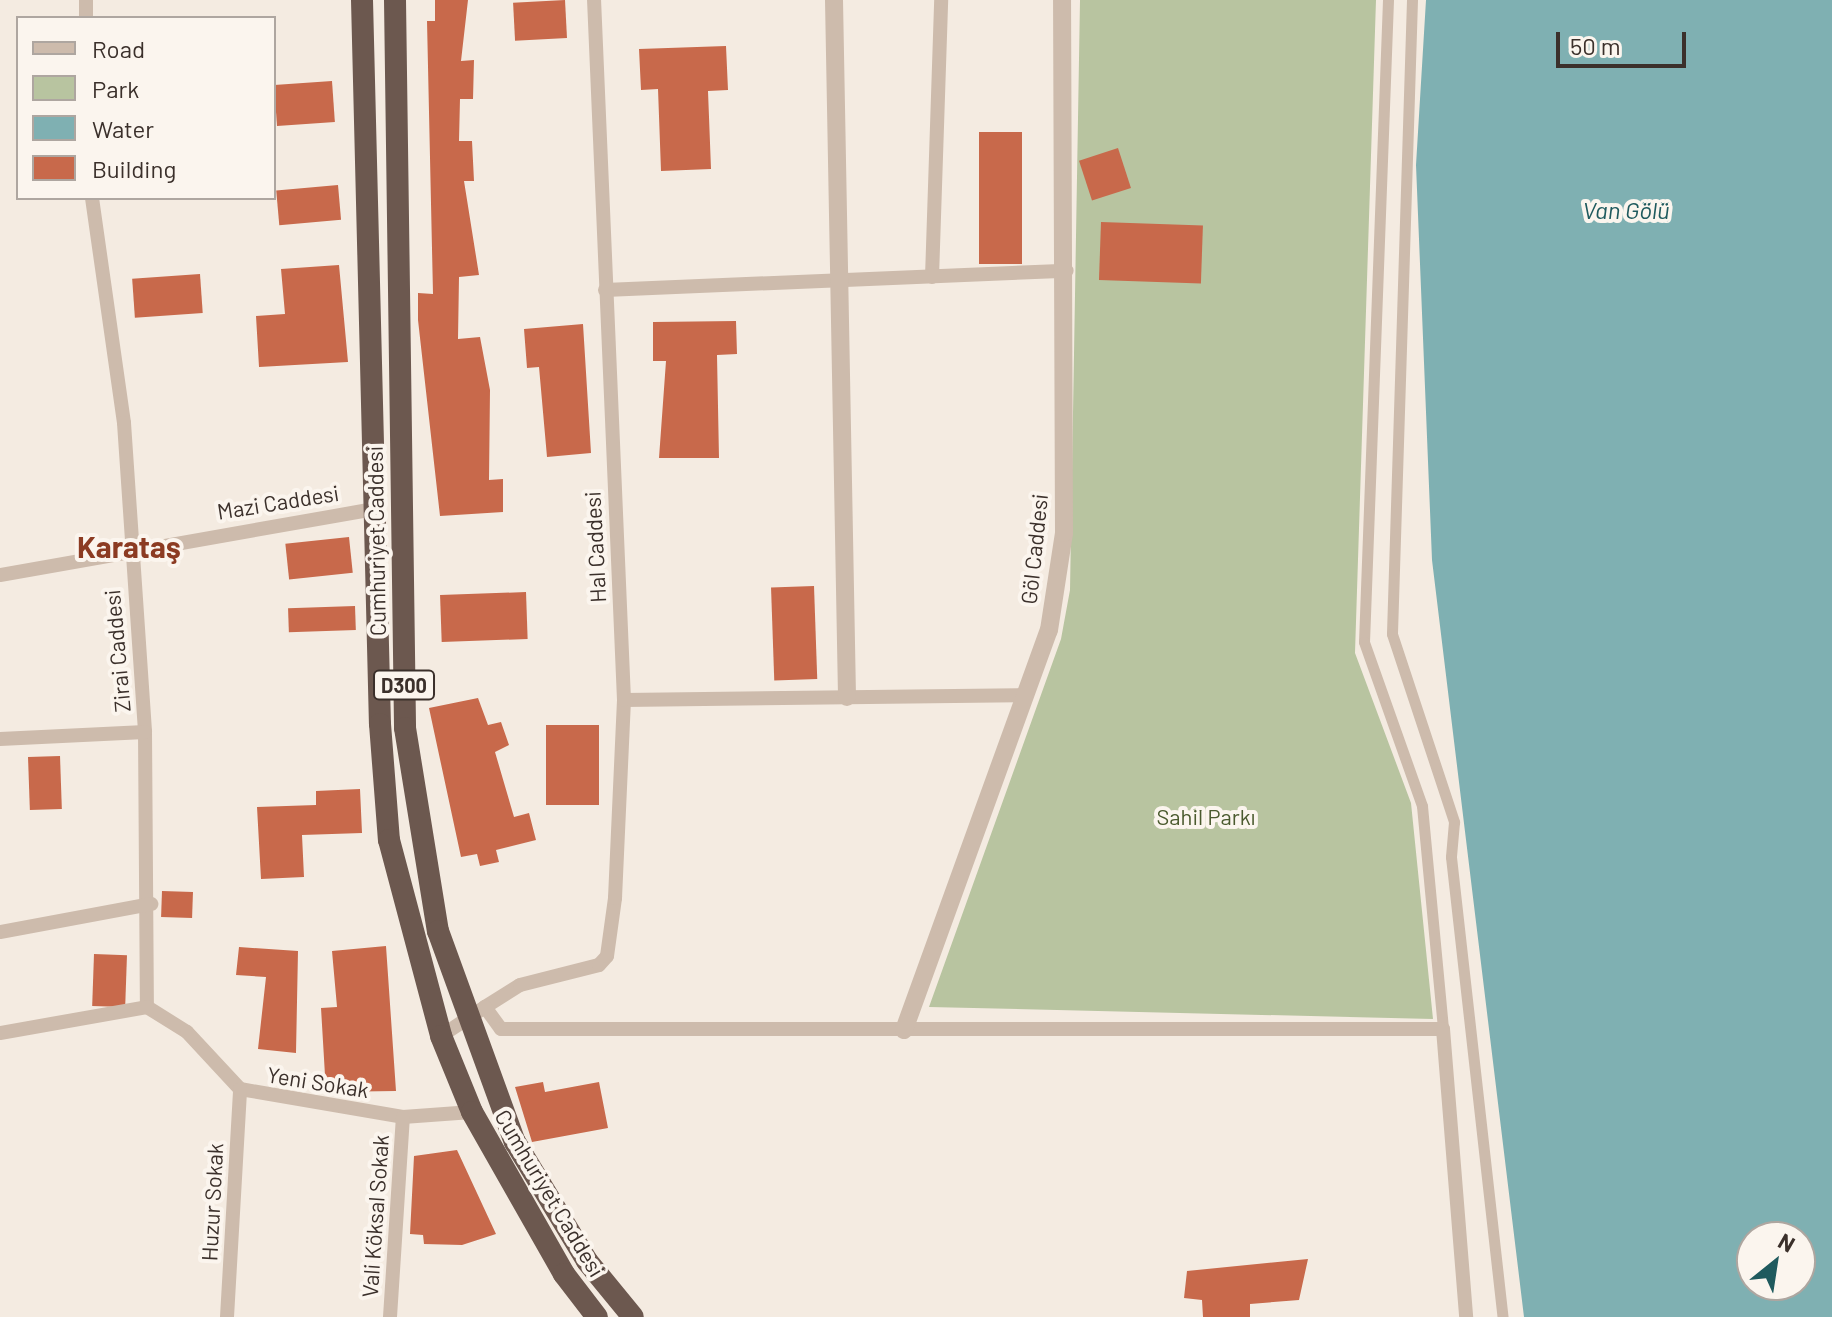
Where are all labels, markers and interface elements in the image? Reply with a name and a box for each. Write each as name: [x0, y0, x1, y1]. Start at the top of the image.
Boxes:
legend: [16, 16, 276, 200]
scale bar: [1560, 16, 1690, 66]
text: 50 m: [1570, 31, 1621, 60]
text: Road: [92, 34, 145, 63]
text: Park: [92, 74, 139, 103]
text: Water: [92, 114, 154, 143]
text: Building: [92, 154, 176, 183]
water label: Van Gölü: [1582, 196, 1670, 224]
street label: Cumhuriyet Caddesi: [361, 446, 391, 636]
street label: Mazi Caddesi: [215, 479, 341, 525]
street label: Hal Caddesi: [579, 491, 611, 603]
street label: Göl Caddesi: [1015, 492, 1053, 606]
district label: Karataş: [77, 528, 181, 564]
street label: Zirai Caddesi: [98, 589, 136, 713]
road number: D300: [372, 669, 436, 701]
park label: Sahil Parkı: [1157, 804, 1255, 830]
street label: Yeni Sokak: [265, 1061, 371, 1103]
street label: Cumhuriyet Caddesi: [490, 1105, 610, 1281]
street label: Vali Köksal Sokak: [356, 1134, 394, 1298]
street label: Huzur Sokak: [196, 1142, 228, 1262]
north arrow: [1736, 1221, 1816, 1301]
text: N: [1774, 1227, 1800, 1257]

